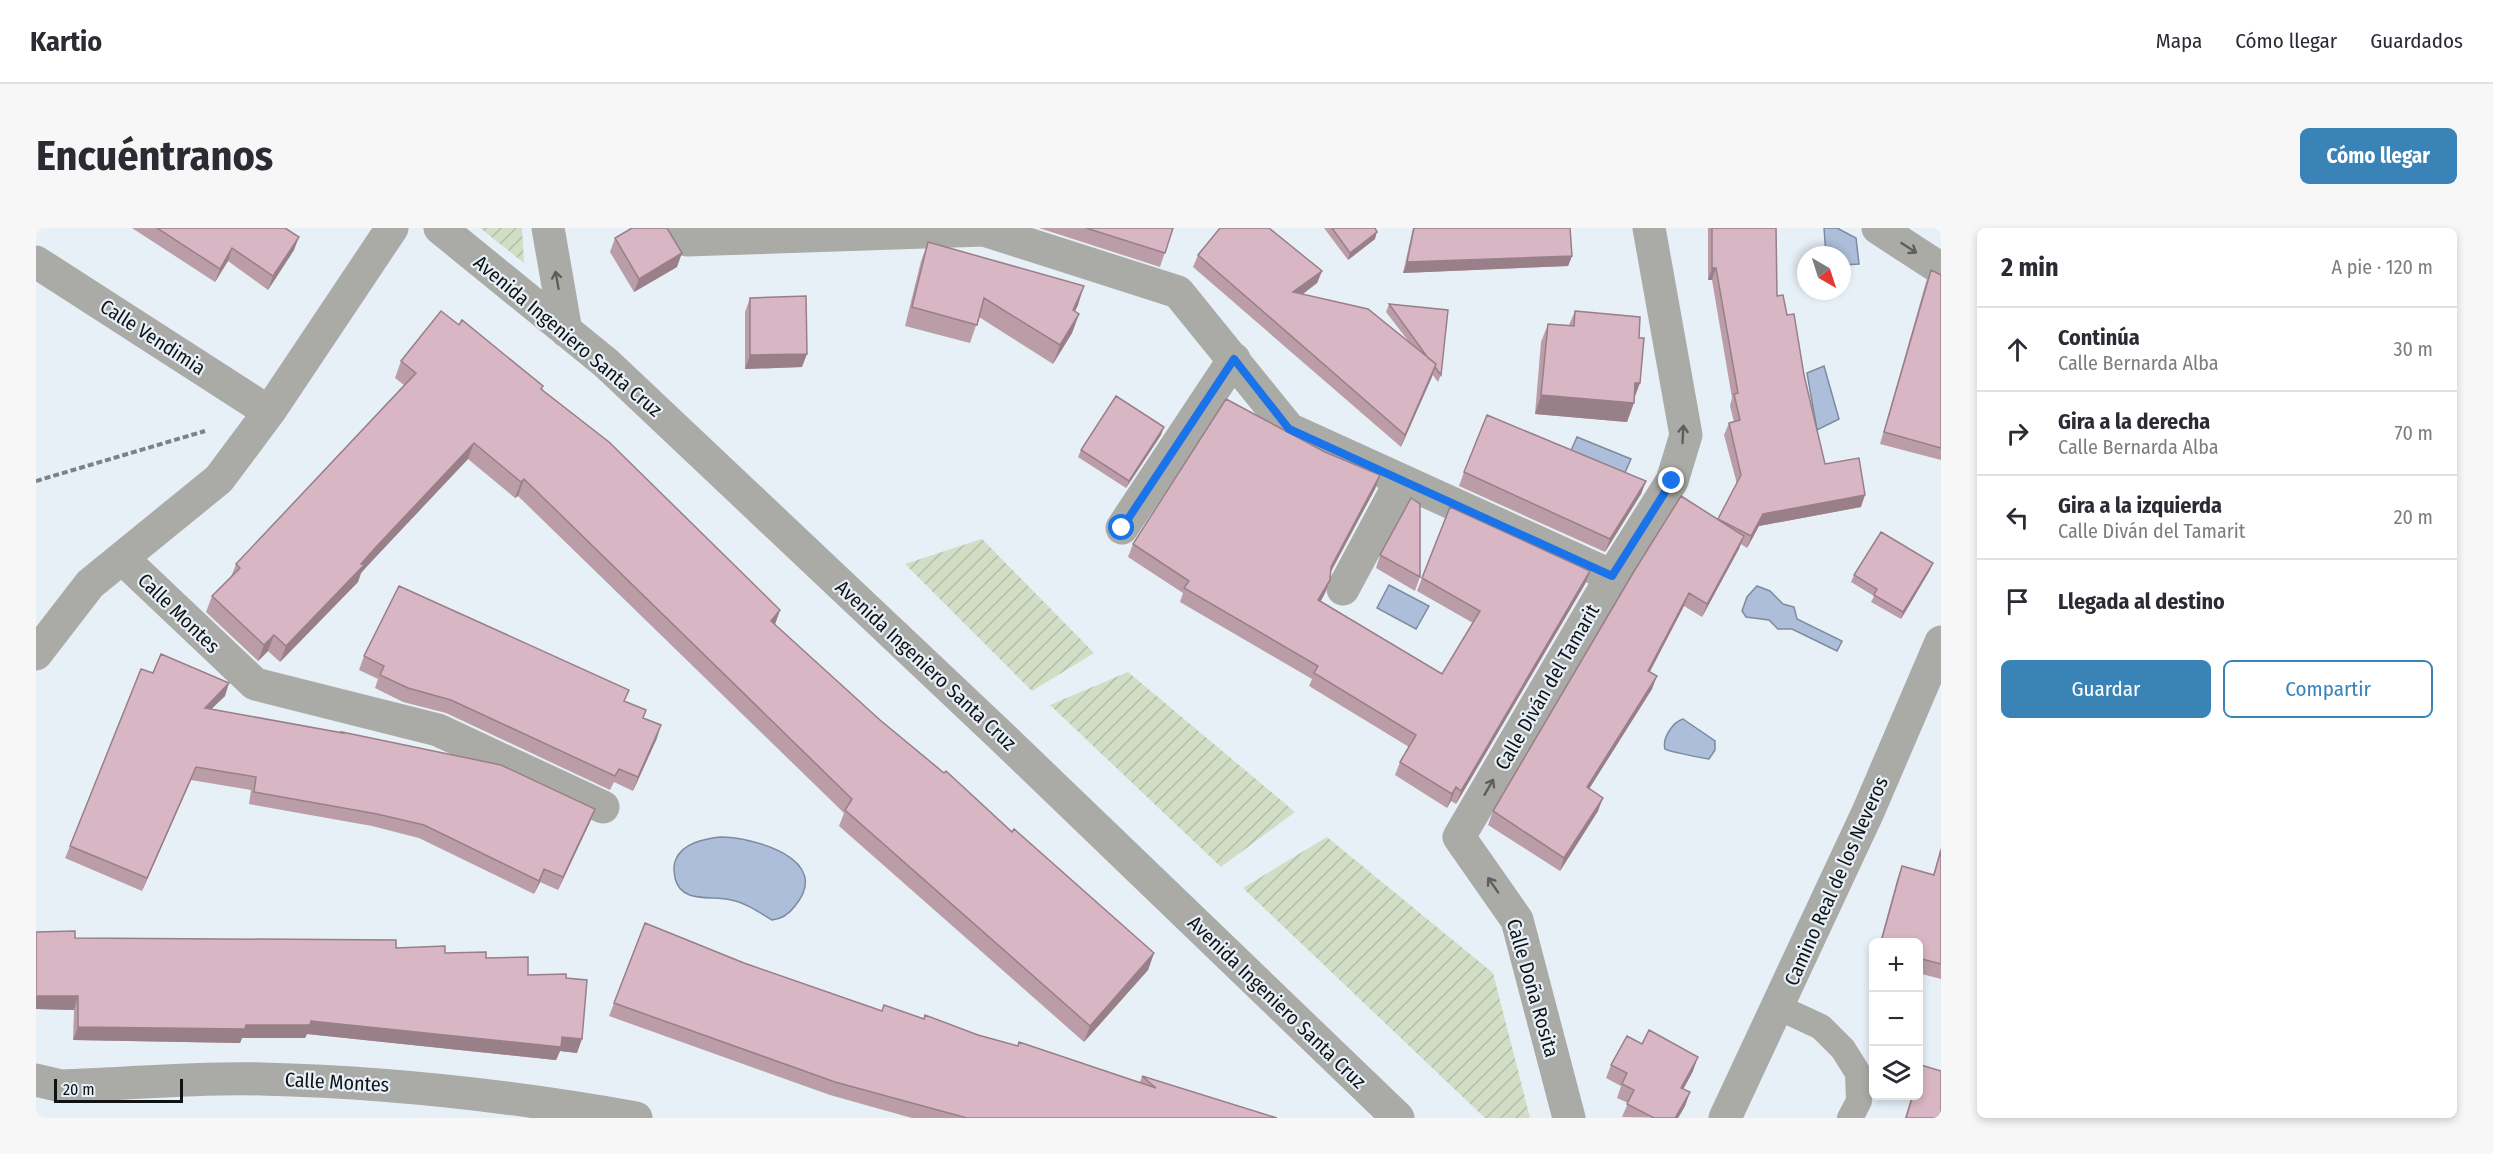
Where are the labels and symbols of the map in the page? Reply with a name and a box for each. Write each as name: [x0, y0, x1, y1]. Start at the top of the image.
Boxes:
one-way arrow: [1901, 242, 1918, 255]
north arrow: [1797, 246, 1851, 300]
street label: Avenida Ingeniero Santa Cruz: [469, 250, 667, 422]
one-way arrow: [551, 270, 562, 290]
street label: Calle Vendimia: [96, 294, 210, 380]
one-way arrow: [1678, 425, 1689, 444]
route end: [1658, 467, 1684, 493]
route start: [1108, 514, 1134, 540]
street label: Calle Montes: [133, 568, 225, 658]
street label: Avenida Ingeniero Santa Cruz: [831, 575, 1021, 755]
street label: Calle Diván del Tamarit: [1490, 600, 1604, 774]
street label: Camino Real de los Neveros: [1779, 773, 1893, 989]
one-way arrow: [1483, 778, 1495, 795]
one-way arrow: [1487, 877, 1499, 894]
street label: Avenida Ingeniero Santa Cruz: [1183, 911, 1371, 1093]
street label: Calle Doña Rosita: [1502, 916, 1564, 1060]
street label: Calle Montes: [284, 1067, 390, 1097]
scale bar: [54, 1076, 183, 1104]

